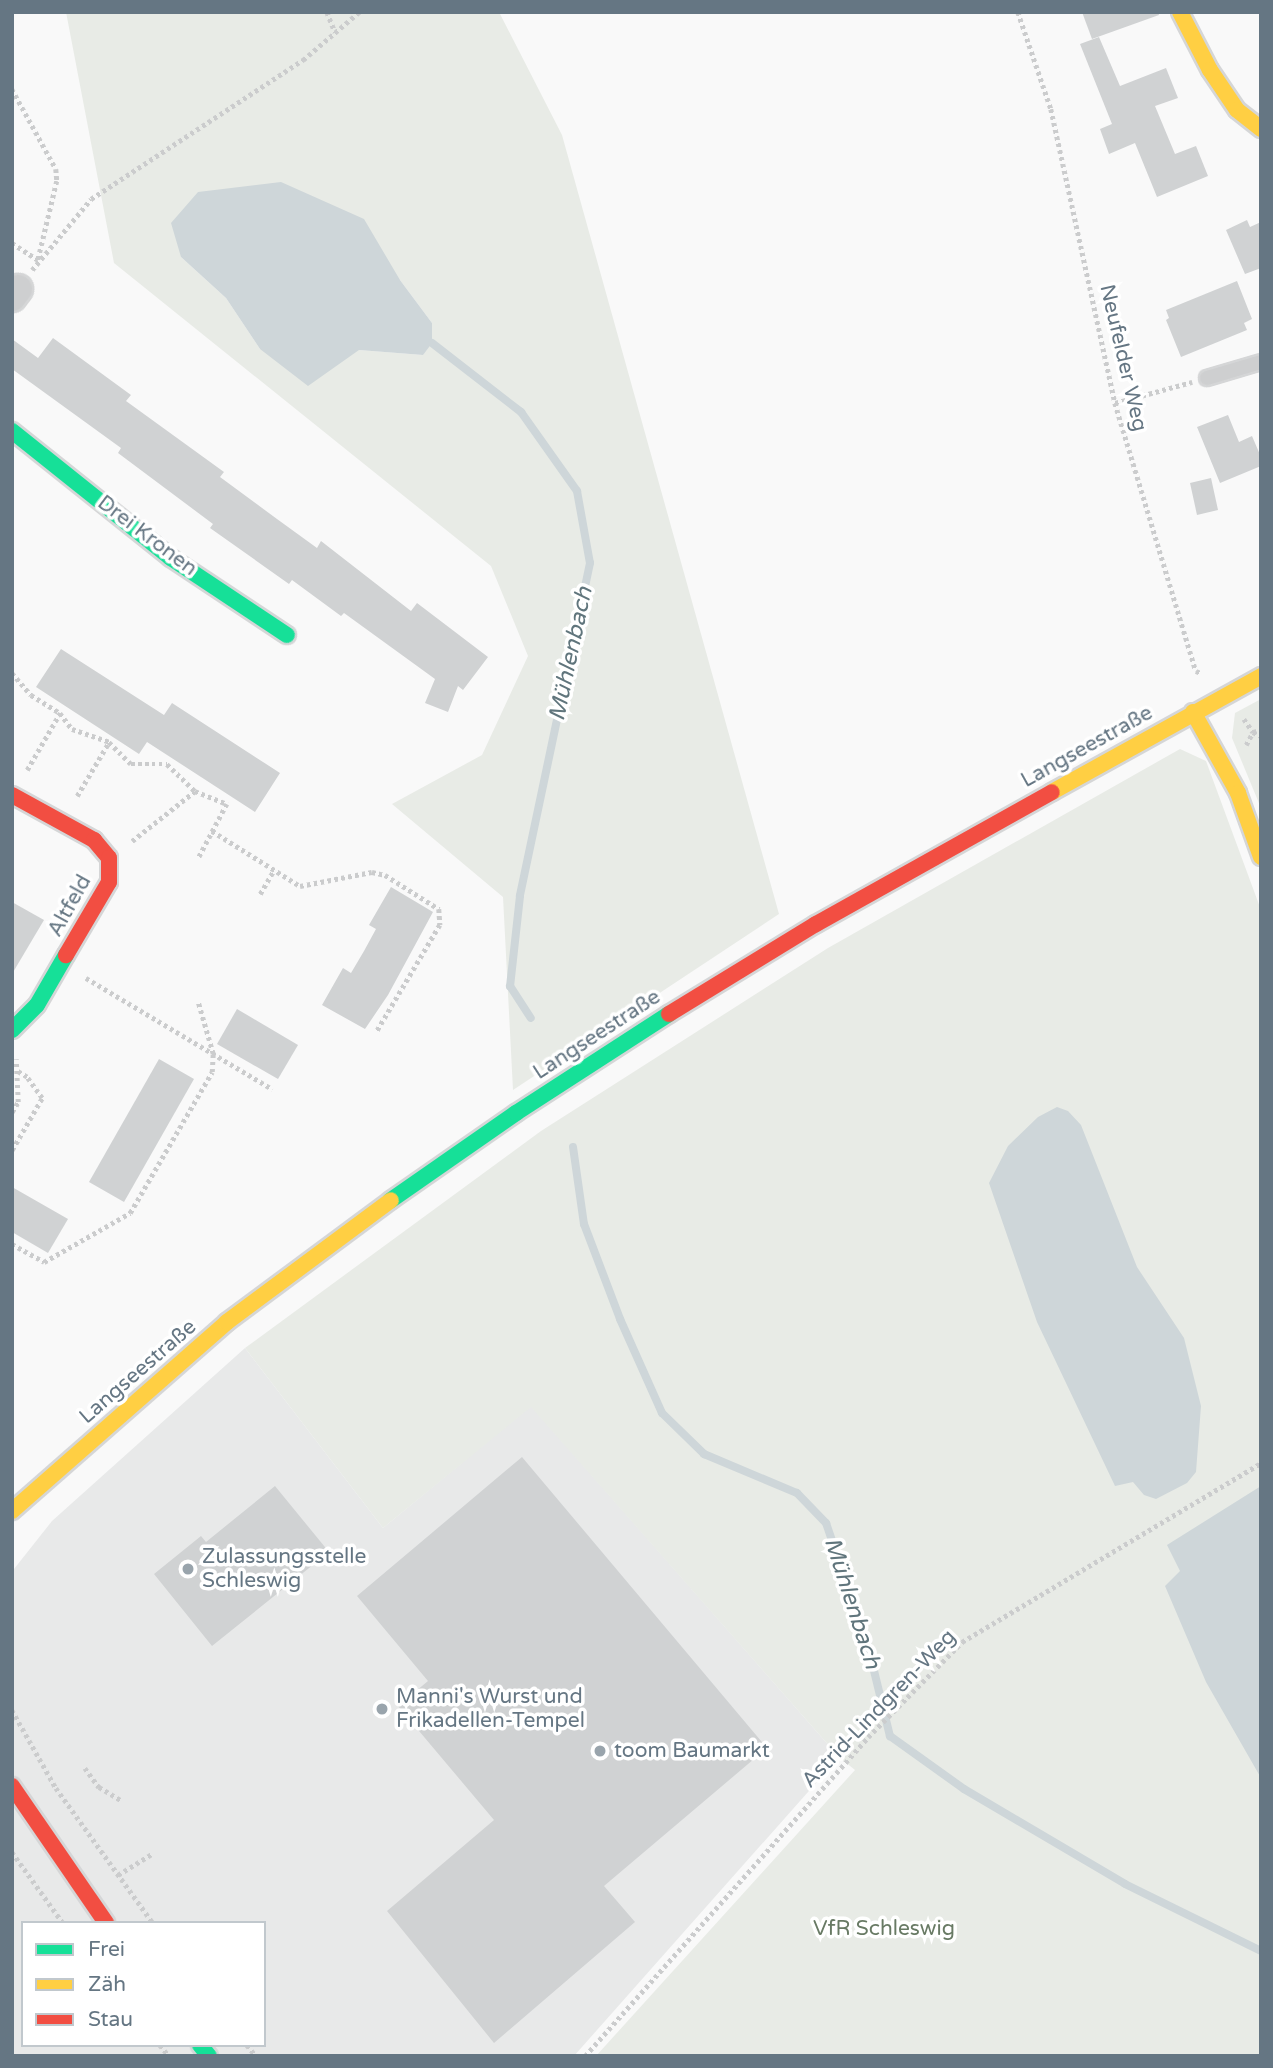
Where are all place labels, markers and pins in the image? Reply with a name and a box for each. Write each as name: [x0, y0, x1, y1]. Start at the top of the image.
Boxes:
place label: Zulassungsstelle Schleswig: [202, 1544, 366, 1594]
marker: Zulassungsstelle Schleswig: [180, 1561, 196, 1577]
place label: Manni's Wurst und Frikadellen-Tempel: [396, 1684, 585, 1734]
marker: Manni's Wurst und Frikadellen-Tempel: [374, 1701, 390, 1717]
place label: toom Baumarkt: [614, 1738, 770, 1764]
marker: toom Baumarkt: [592, 1743, 608, 1759]

